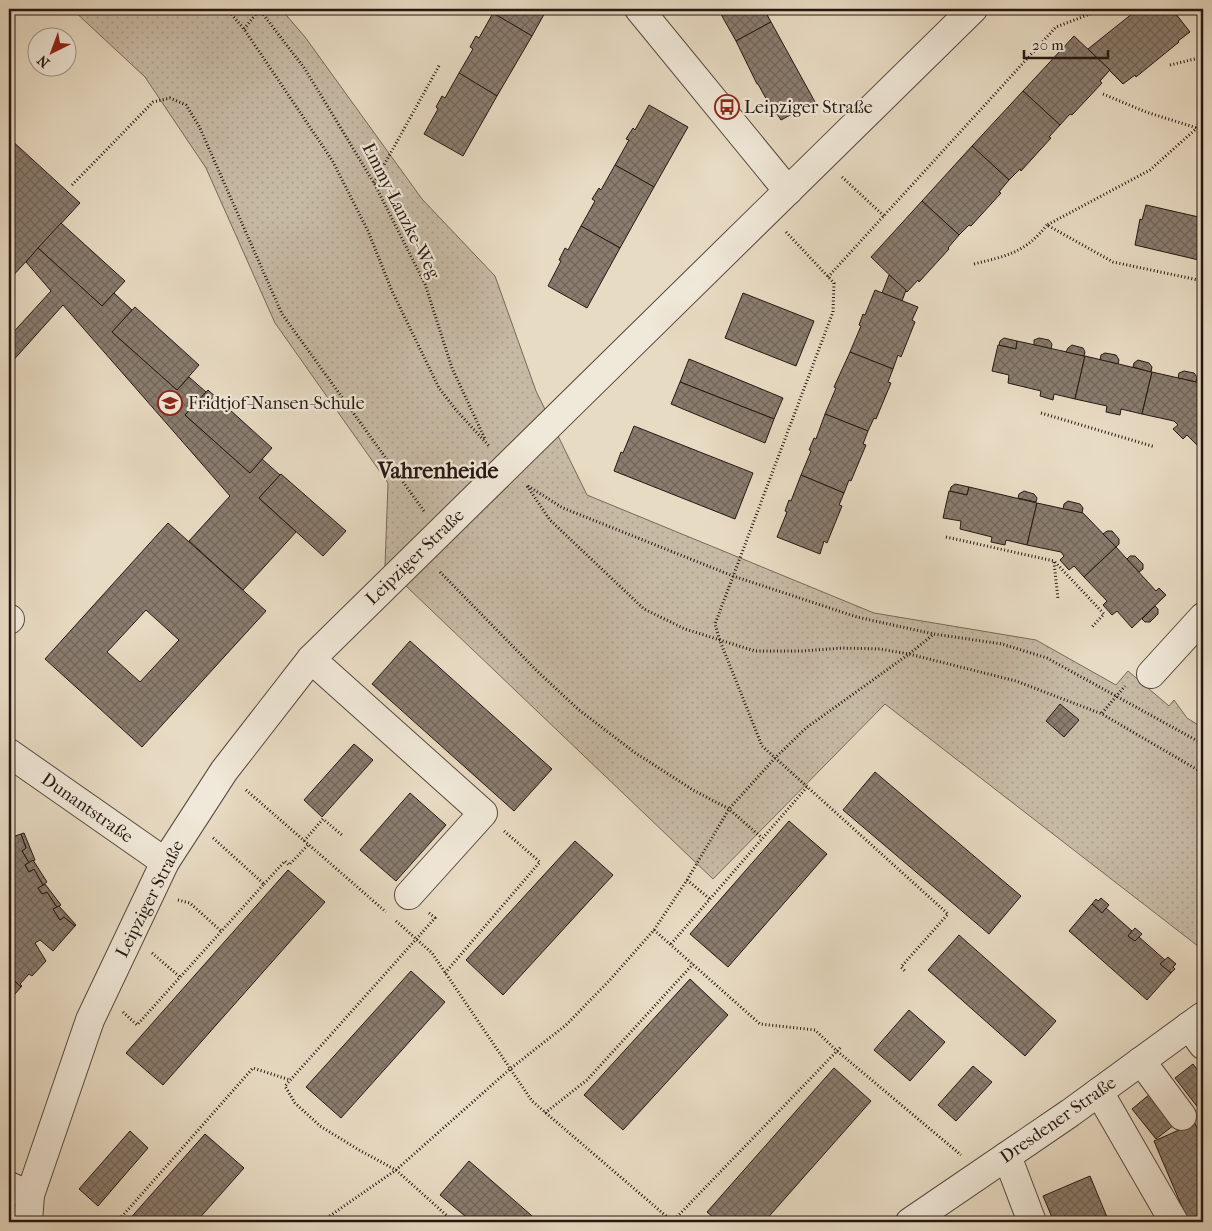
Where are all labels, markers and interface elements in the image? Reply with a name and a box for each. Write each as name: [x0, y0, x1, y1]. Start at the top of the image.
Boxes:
north arrow: [28, 28, 78, 78]
scale bar: [1024, 28, 1108, 60]
text: 20 m: [1032, 36, 1064, 54]
text: N: [34, 51, 53, 71]
bus stop icon: Leipziger Straße: [714, 94, 740, 120]
place label: Leipziger Straße: [744, 97, 873, 118]
street label: Emmy-Lanzke-Weg: [358, 139, 445, 283]
school or university icon: Fridtjof-Nansen-Schule: [157, 390, 183, 416]
place label: Fridtjof-Nansen-Schule: [188, 393, 365, 414]
district label: Vahrenheide: [377, 458, 498, 484]
street label: Leipziger Straße: [361, 505, 469, 609]
street label: Dunantstraße: [37, 769, 137, 847]
street label: Leipziger Straße: [111, 837, 189, 961]
street label: Dresdener Straße: [996, 1072, 1120, 1168]

